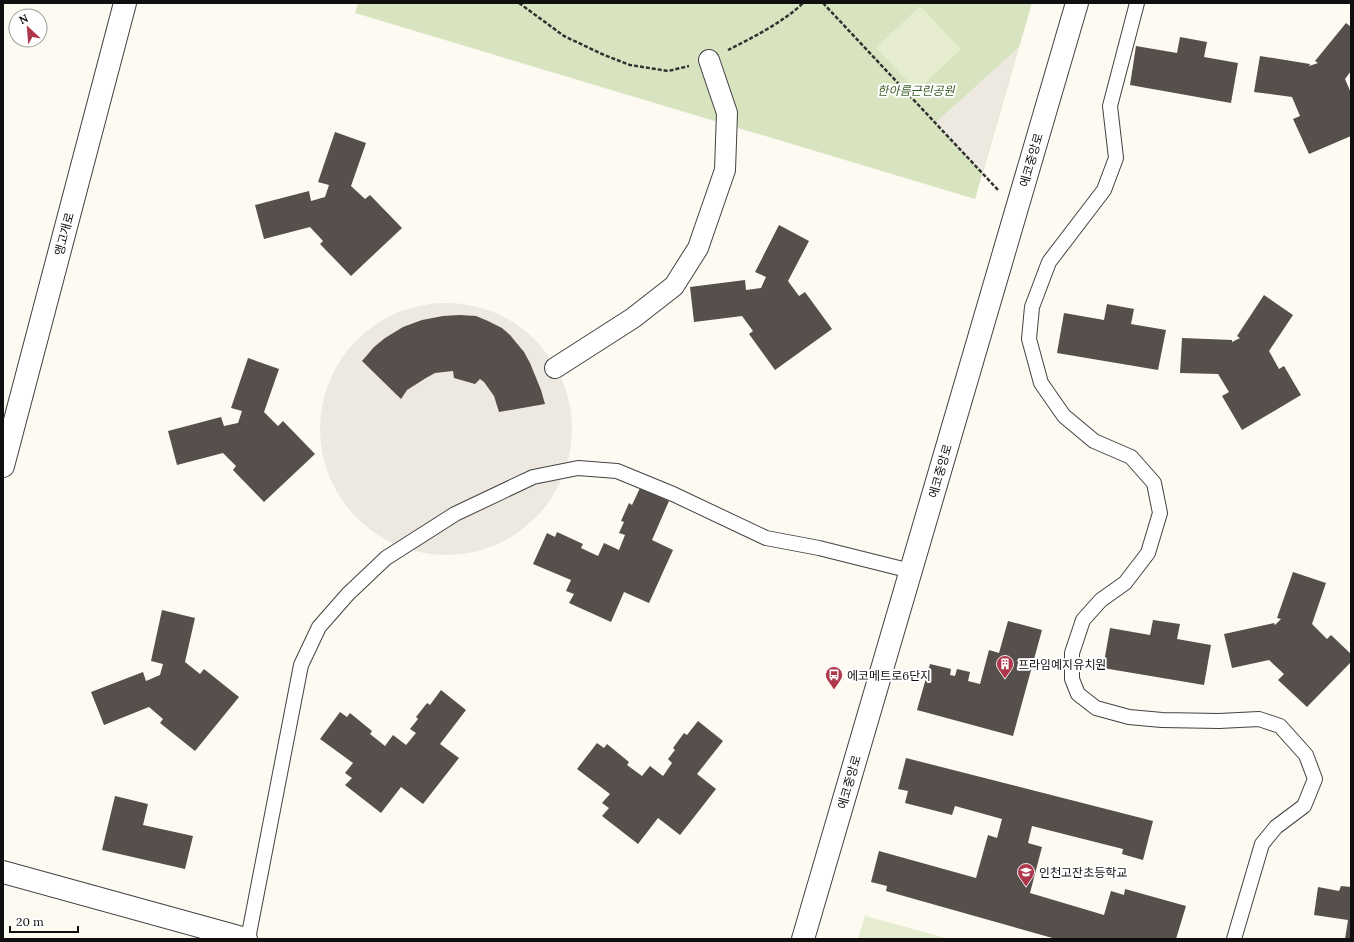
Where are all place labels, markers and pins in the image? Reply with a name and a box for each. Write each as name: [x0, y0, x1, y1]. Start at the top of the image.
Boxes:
building icon: 프라임예지유치원: [995, 654, 1015, 679]
place label: 프라임예지유치원: [1018, 657, 1106, 672]
bus stop icon: 에코메트로6단지: [824, 665, 844, 690]
place label: 에코메트로6단지: [847, 668, 931, 683]
school or university icon: 인천고잔초등학교: [1016, 862, 1036, 887]
place label: 인천고잔초등학교: [1039, 865, 1127, 880]

